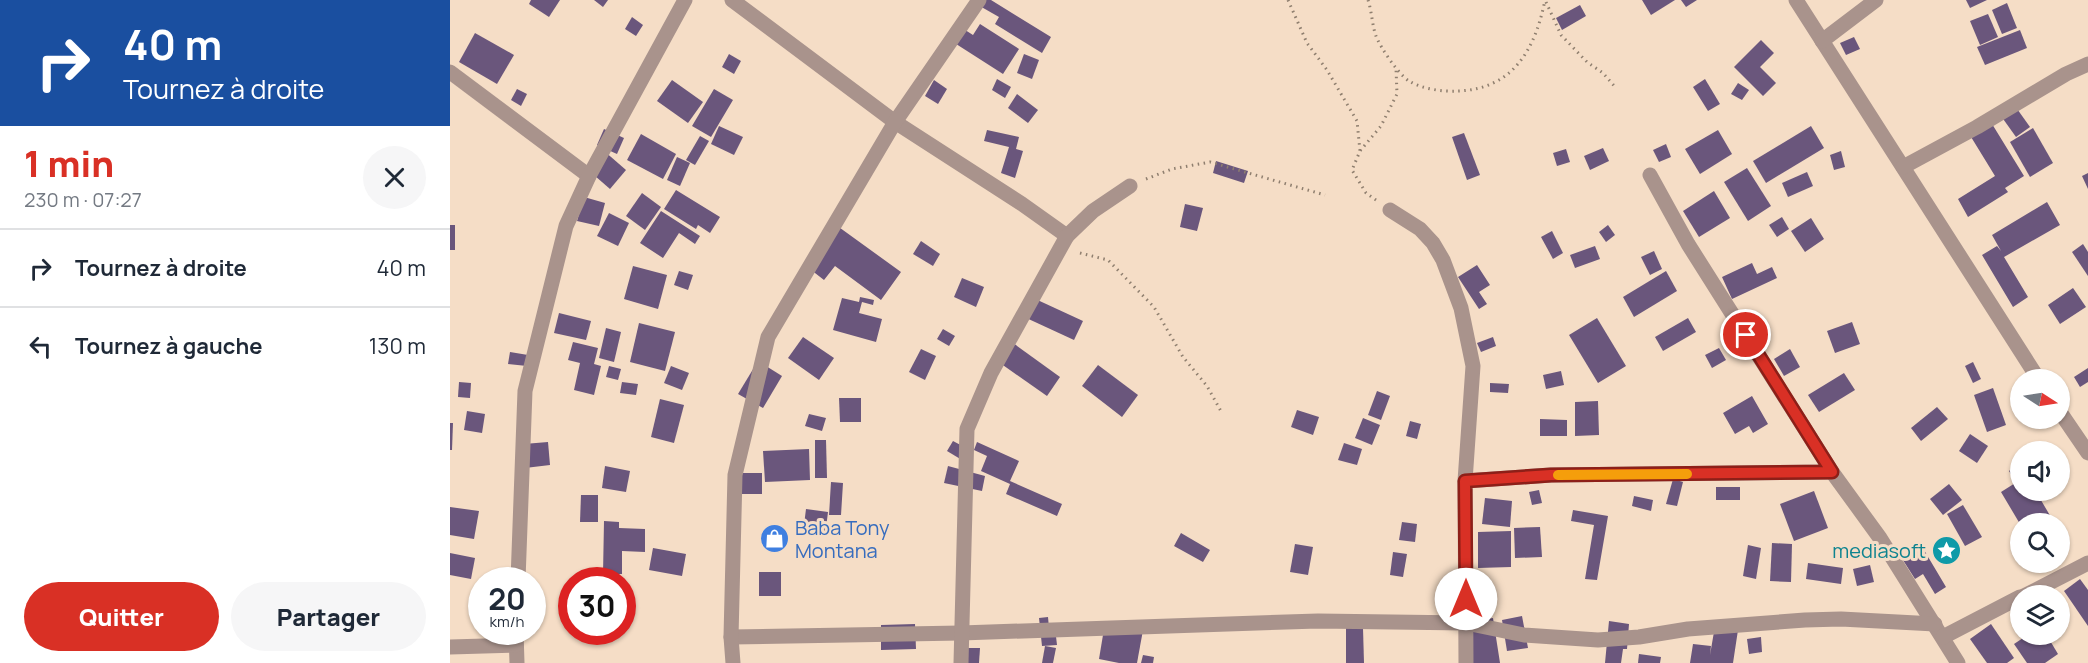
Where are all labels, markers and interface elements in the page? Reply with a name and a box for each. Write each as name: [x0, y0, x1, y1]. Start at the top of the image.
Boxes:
text: 40 m: [123, 15, 222, 73]
icon: right: [24, 24, 102, 102]
text: Tournez à droite: [123, 70, 324, 107]
text: 1 min: [24, 139, 114, 188]
button: close: [363, 146, 426, 209]
text: 230 m · 07:27: [24, 186, 142, 213]
icon: right: [24, 252, 57, 285]
text: Tournez à droite: [75, 253, 247, 283]
text: 40 m: [377, 253, 426, 283]
pin: [1720, 309, 1771, 360]
icon: arrive: [1729, 318, 1762, 351]
icon: left: [24, 330, 57, 363]
text: Tournez à gauche: [75, 331, 262, 361]
text: 130 m: [369, 331, 426, 361]
north arrow: [2010, 369, 2070, 429]
map controls: [2010, 369, 2070, 645]
button: sound: [2010, 441, 2070, 501]
button: search: [2010, 513, 2070, 573]
place label: Baba Tony Montana: [795, 514, 890, 564]
shop icon: Baba Tony Montana: [758, 523, 790, 555]
place icon: mediasoft: [1931, 535, 1963, 567]
place label: mediasoft: [1832, 537, 1926, 564]
speed limit sign: 30: [558, 567, 636, 645]
position arrow: [1434, 567, 1498, 631]
text: 20: [488, 578, 526, 619]
button: Quitter: [24, 582, 219, 651]
button: Partager: [231, 582, 426, 651]
button: layers: [2010, 585, 2070, 645]
text: km/h: [490, 611, 524, 632]

